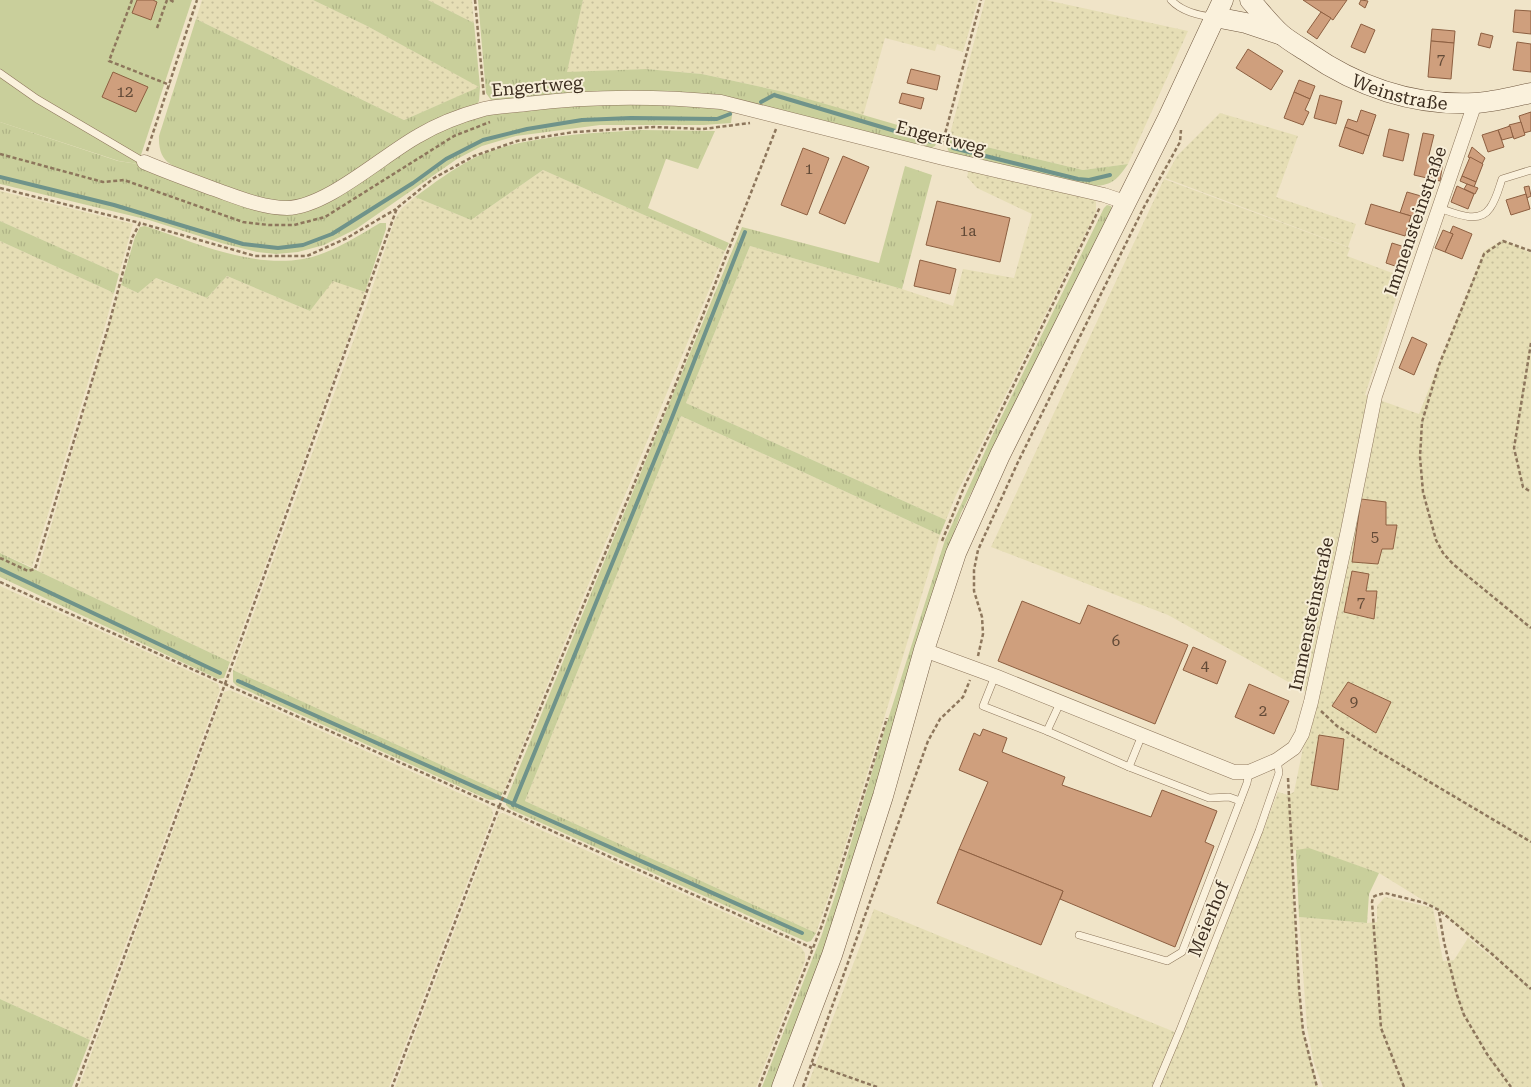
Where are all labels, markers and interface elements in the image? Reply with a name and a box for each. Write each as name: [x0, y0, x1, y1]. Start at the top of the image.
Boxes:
house number: 7: [1437, 50, 1445, 68]
street label: Weinstraße: [1349, 69, 1449, 113]
street label: Engertweg: [490, 71, 584, 100]
house number: 12: [117, 83, 133, 101]
street label: Engertweg: [894, 116, 989, 158]
street label: Immensteinstraße: [1380, 143, 1450, 299]
house number: 1: [805, 160, 813, 178]
house number: 1a: [960, 222, 976, 240]
house number: 5: [1371, 528, 1379, 546]
street label: Immensteinstraße: [1284, 535, 1338, 693]
house number: 7: [1357, 593, 1365, 611]
house number: 6: [1112, 632, 1120, 650]
house number: 4: [1201, 657, 1210, 675]
house number: 9: [1350, 693, 1358, 711]
house number: 2: [1259, 702, 1267, 720]
street label: Meierhof: [1183, 877, 1233, 960]

